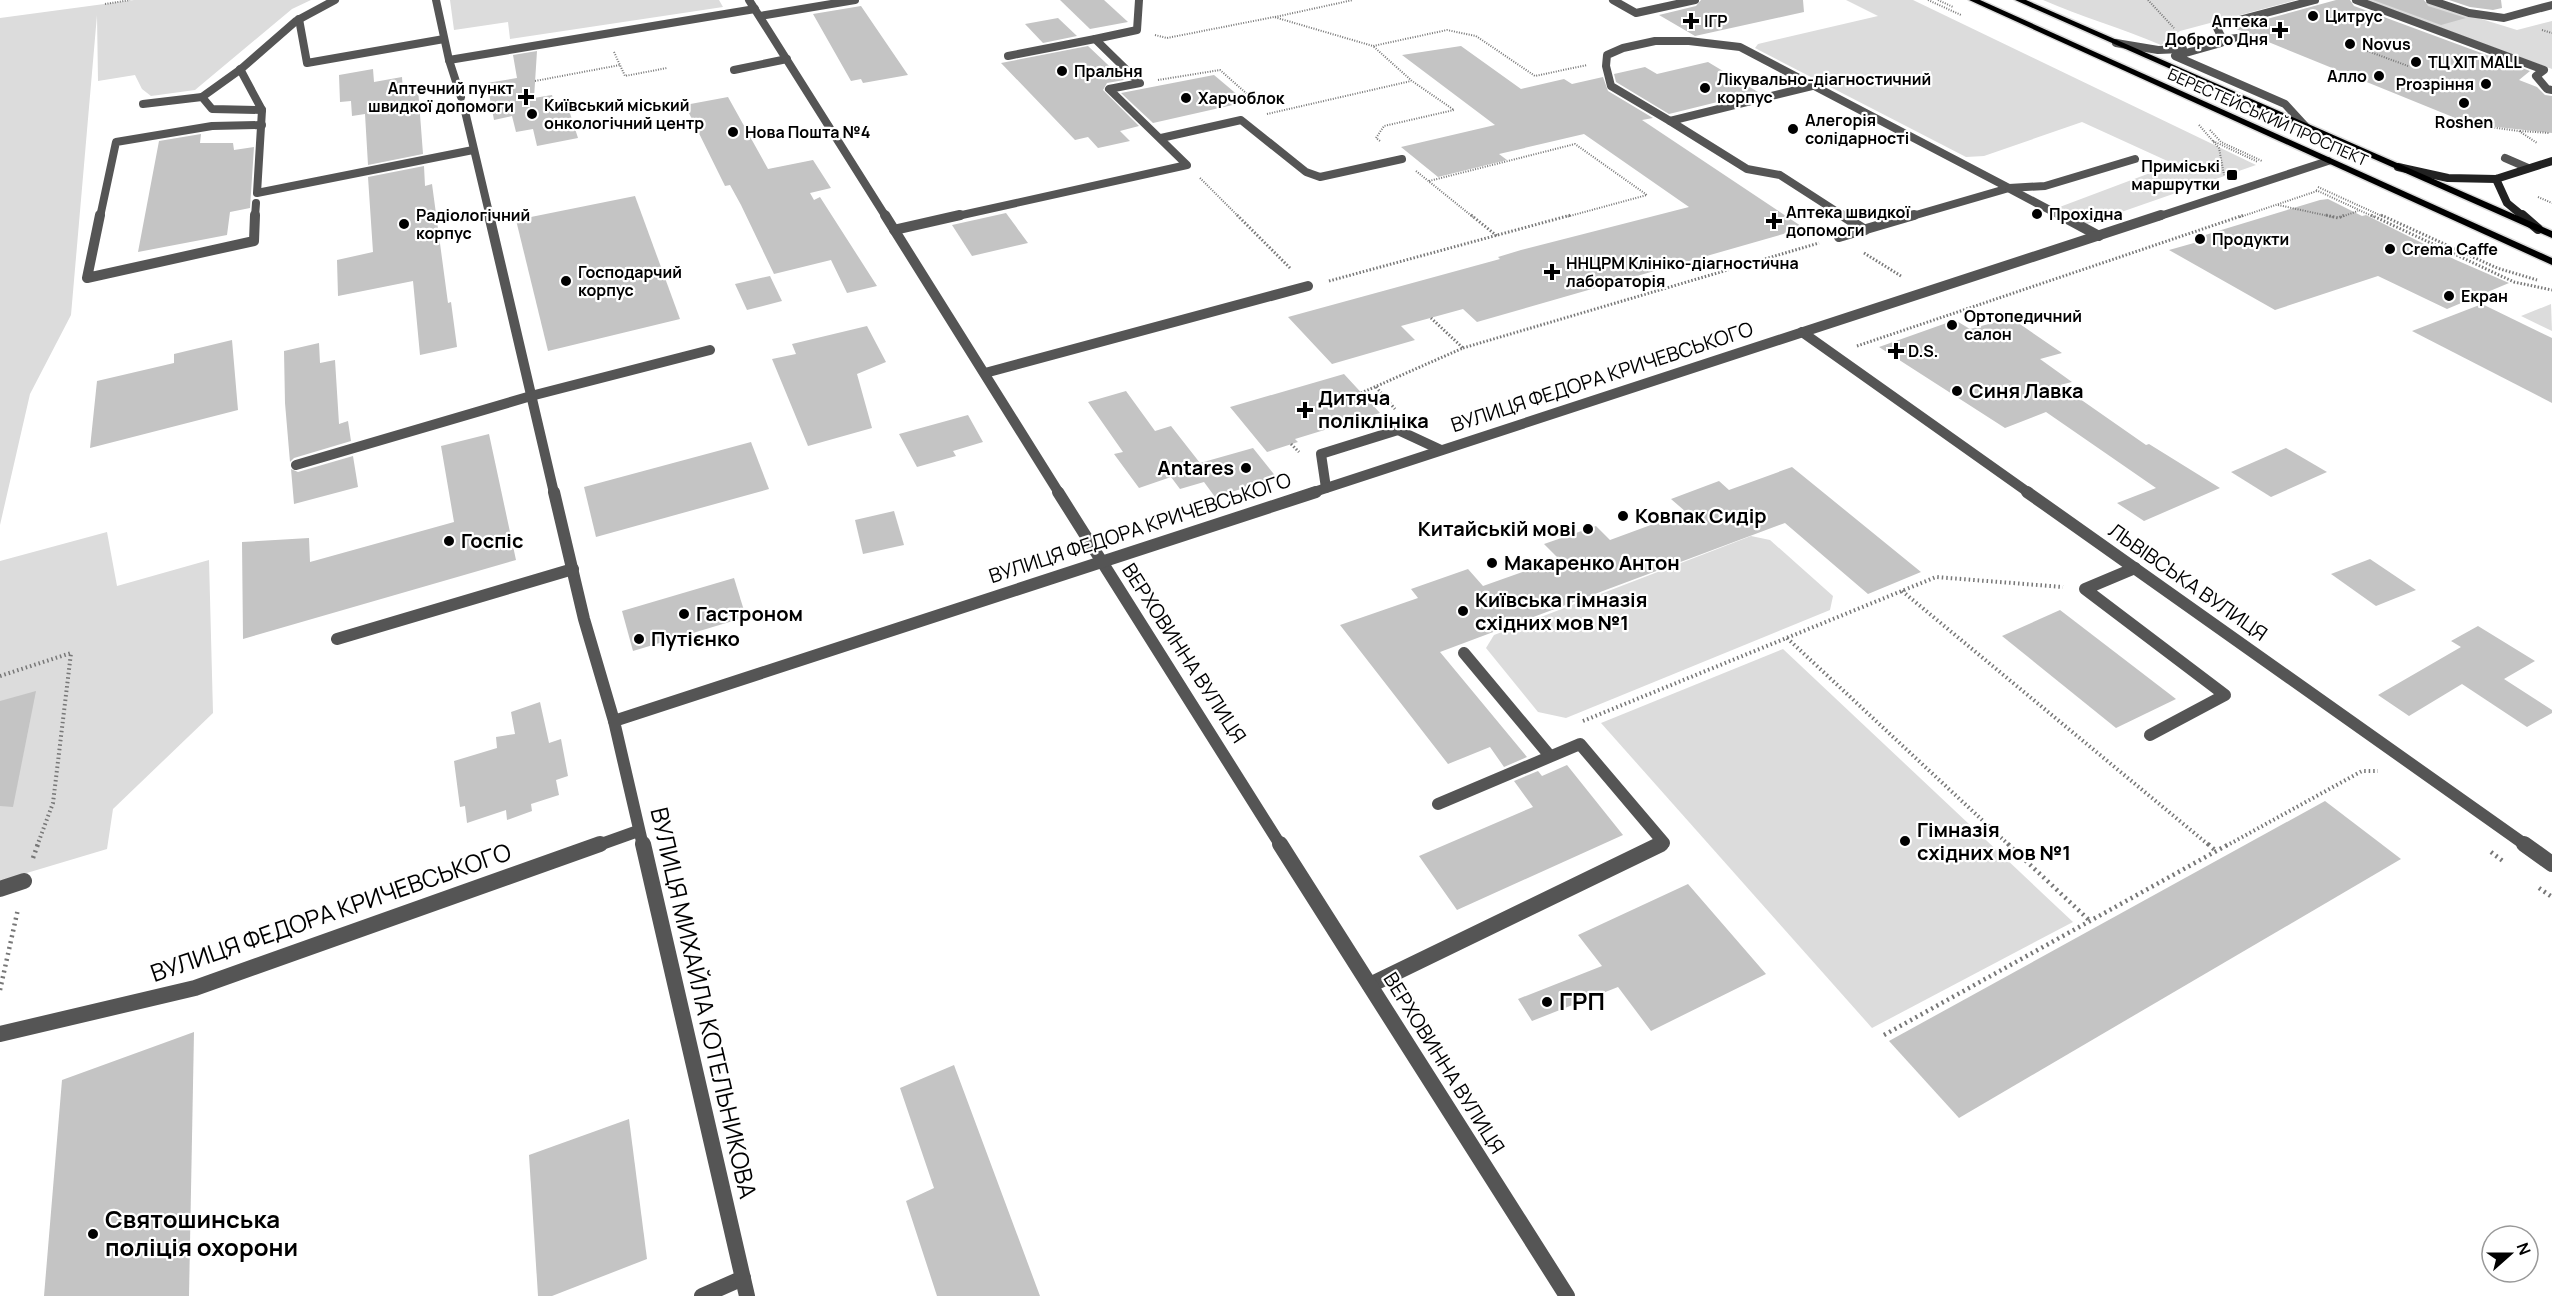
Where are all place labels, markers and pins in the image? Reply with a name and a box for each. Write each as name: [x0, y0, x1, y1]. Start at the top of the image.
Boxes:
place label: Цитрус: [2325, 5, 2383, 27]
marker: Цитрус: [2306, 9, 2320, 23]
place label: ІГР: [1704, 10, 1727, 32]
place label: Аптека Доброго Дня: [2165, 10, 2268, 50]
marker: ІГР: [1682, 12, 1700, 30]
marker: Аптека Доброго Дня: [2273, 23, 2287, 37]
place label: Novus: [2362, 33, 2411, 55]
marker: Novus: [2343, 37, 2357, 51]
place label: ТЦ ХІТ MALL: [2428, 51, 2522, 73]
marker: ТЦ ХІТ MALL: [2409, 55, 2423, 69]
place label: Пральня: [1074, 60, 1142, 82]
marker: Пральня: [1055, 64, 1069, 78]
place label: Алло: [2327, 65, 2367, 87]
place label: Лікувально-діагностичний корпус: [1717, 68, 1931, 108]
marker: Алло: [2372, 69, 2386, 83]
place label: Proзріння: [2396, 73, 2474, 95]
place label: Аптечний пункт швидкої допомоги: [368, 77, 514, 117]
marker: Proзріння: [2479, 77, 2493, 91]
marker: Лікувально-діагностичний корпус: [1698, 81, 1712, 95]
place label: Харчоблок: [1198, 87, 1285, 109]
marker: Аптечний пункт швидкої допомоги: [519, 90, 533, 104]
marker: Харчоблок: [1179, 91, 1193, 105]
place label: Київський міський онкологічний центр: [544, 94, 704, 134]
marker: Roshen: [2457, 96, 2471, 110]
marker: Київський міський онкологічний центр: [525, 107, 539, 121]
place label: Алегорія солідарності: [1805, 109, 1909, 149]
place label: Roshen: [2435, 111, 2493, 133]
place label: Нова Пошта №4: [745, 121, 870, 143]
marker: Алегорія солідарності: [1786, 122, 1800, 136]
marker: Нова Пошта №4: [726, 125, 740, 139]
place label: Приміські маршрутки: [2131, 155, 2220, 195]
marker: Приміські маршрутки: [2225, 168, 2239, 182]
place label: Аптека швидкої допомоги: [1786, 201, 1910, 241]
place label: Прохідна: [2049, 203, 2123, 225]
place label: Радіологічний корпус: [416, 204, 530, 244]
marker: Прохідна: [2030, 207, 2044, 221]
marker: Аптека швидкої допомоги: [1767, 214, 1781, 228]
marker: Радіологічний корпус: [397, 217, 411, 231]
place label: Продукти: [2212, 228, 2289, 250]
marker: Продукти: [2193, 232, 2207, 246]
place label: Crema Caffe: [2402, 238, 2498, 260]
marker: Crema Caffe: [2383, 242, 2397, 256]
place label: ННЦРМ Клініко-діагностична лабораторія: [1566, 252, 1799, 292]
place label: Господарчий корпус: [578, 261, 682, 301]
marker: ННЦРМ Клініко-діагностична лабораторія: [1543, 263, 1561, 281]
marker: Господарчий корпус: [559, 274, 573, 288]
place label: Екран: [2461, 285, 2508, 307]
marker: Екран: [2442, 289, 2456, 303]
place label: Ортопедичний салон: [1964, 305, 2082, 345]
marker: Ортопедичний салон: [1945, 318, 1959, 332]
place label: D.S.: [1908, 340, 1938, 362]
marker: D.S.: [1889, 344, 1903, 358]
place label: Синя Лавка: [1969, 377, 2083, 404]
place label: Дитяча поліклініка: [1318, 384, 1429, 434]
marker: Синя Лавка: [1950, 384, 1964, 398]
marker: Дитяча поліклініка: [1296, 401, 1314, 419]
place label: Antares: [1157, 454, 1234, 481]
marker: Antares: [1239, 461, 1253, 475]
place label: Ковпак Сидір: [1635, 502, 1767, 529]
marker: Ковпак Сидір: [1616, 509, 1630, 523]
place label: Китайській мові: [1418, 515, 1576, 542]
marker: Китайській мові: [1581, 522, 1595, 536]
place label: Госпіс: [461, 527, 523, 554]
marker: Госпіс: [442, 534, 456, 548]
place label: Макаренко Антон: [1504, 549, 1680, 576]
marker: Макаренко Антон: [1485, 556, 1499, 570]
place label: Київська гімназія східних мов №1: [1475, 586, 1647, 636]
place label: Гастроном: [696, 600, 803, 627]
marker: Київська гімназія східних мов №1: [1456, 604, 1470, 618]
marker: Гастроном: [677, 607, 691, 621]
place label: Путієнко: [651, 625, 740, 652]
marker: Путієнко: [632, 632, 646, 646]
place label: Гімназія східних мов №1: [1917, 816, 2071, 866]
marker: Гімназія східних мов №1: [1898, 834, 1912, 848]
place label: ГРП: [1559, 984, 1605, 1017]
marker: ГРП: [1540, 995, 1554, 1009]
place label: Святошинська поліція охорони: [105, 1202, 298, 1263]
marker: Святошинська поліція охорони: [86, 1227, 100, 1241]

